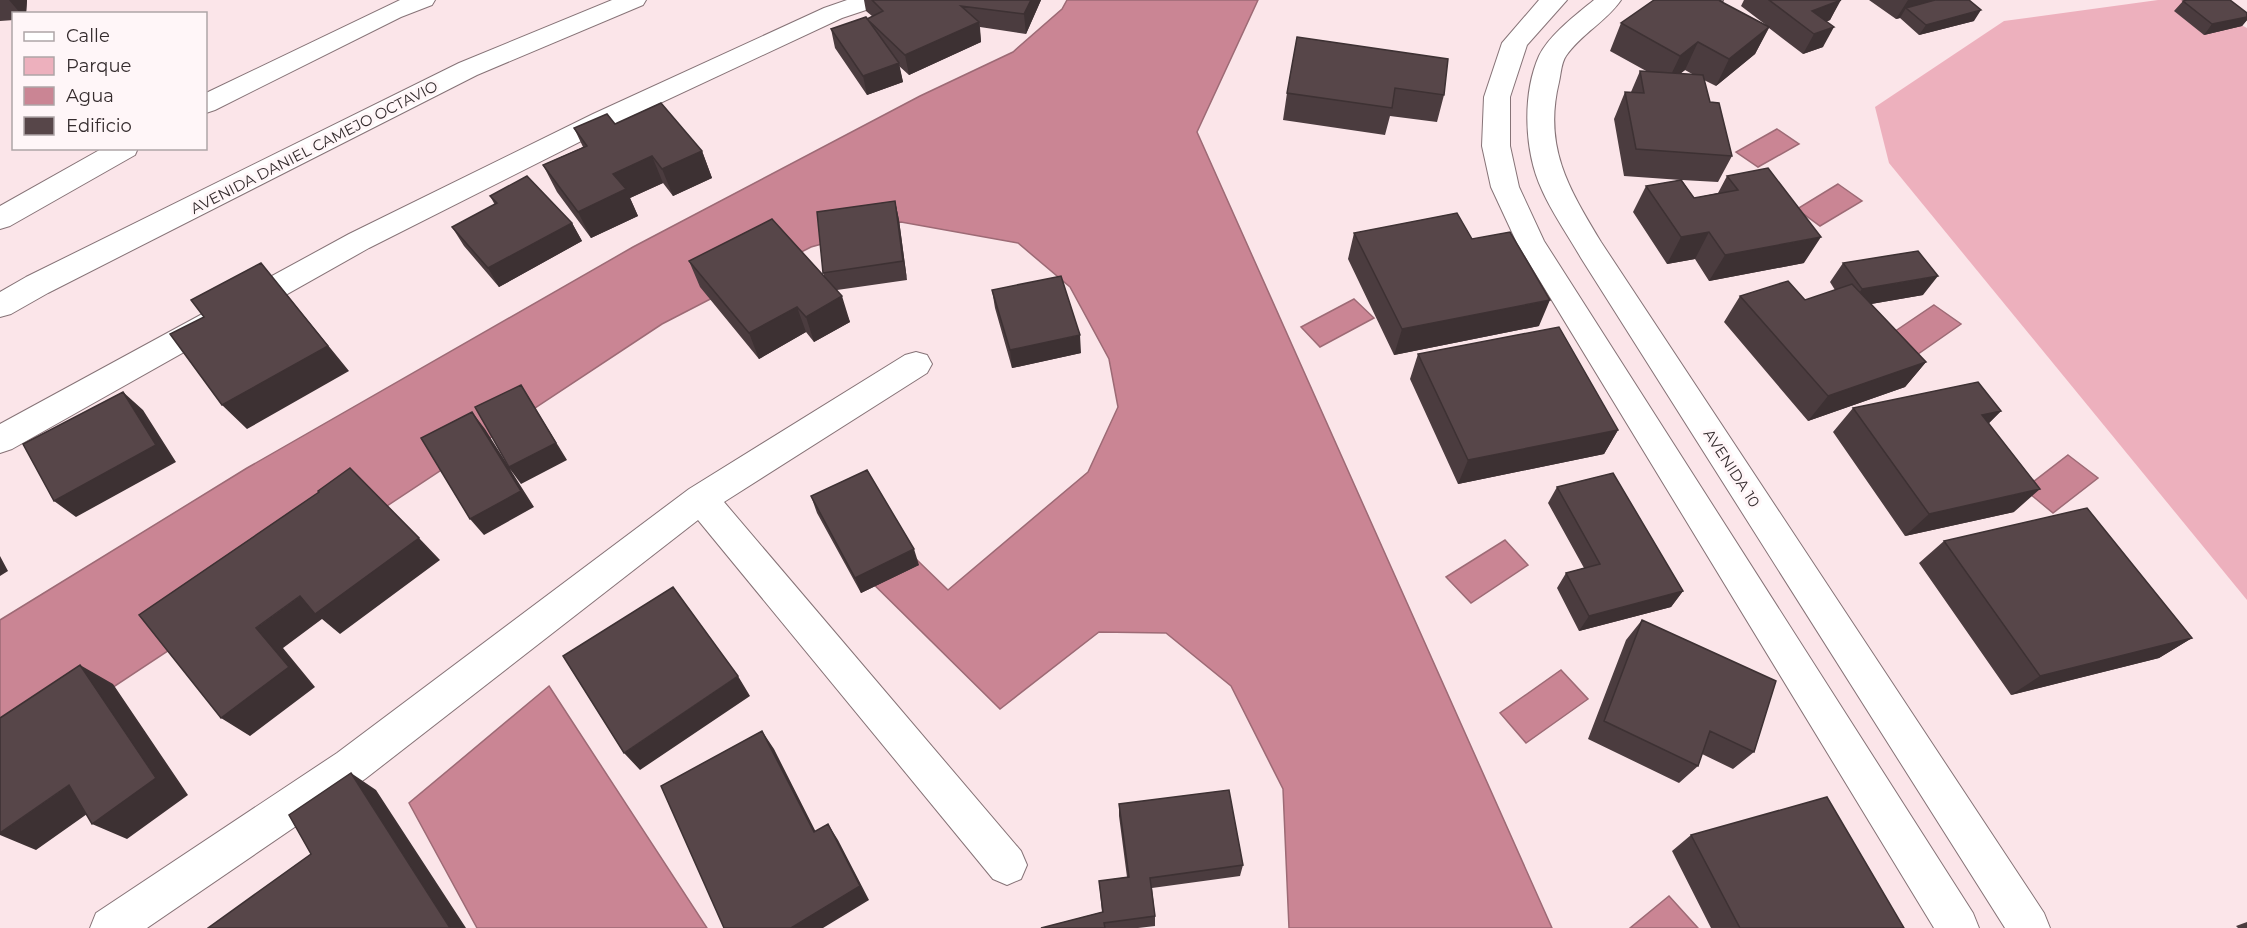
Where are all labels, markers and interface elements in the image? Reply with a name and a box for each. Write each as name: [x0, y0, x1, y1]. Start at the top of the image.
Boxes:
legend: [12, 12, 207, 150]
text: Calle: [66, 25, 110, 47]
text: Parque: [66, 55, 132, 77]
street label: AVENIDA DANIEL CAMEJO OCTAVIO: [187, 76, 441, 218]
text: Agua: [66, 85, 114, 107]
text: Edificio: [66, 115, 132, 137]
street label: AVENIDA 10: [1700, 425, 1764, 511]

